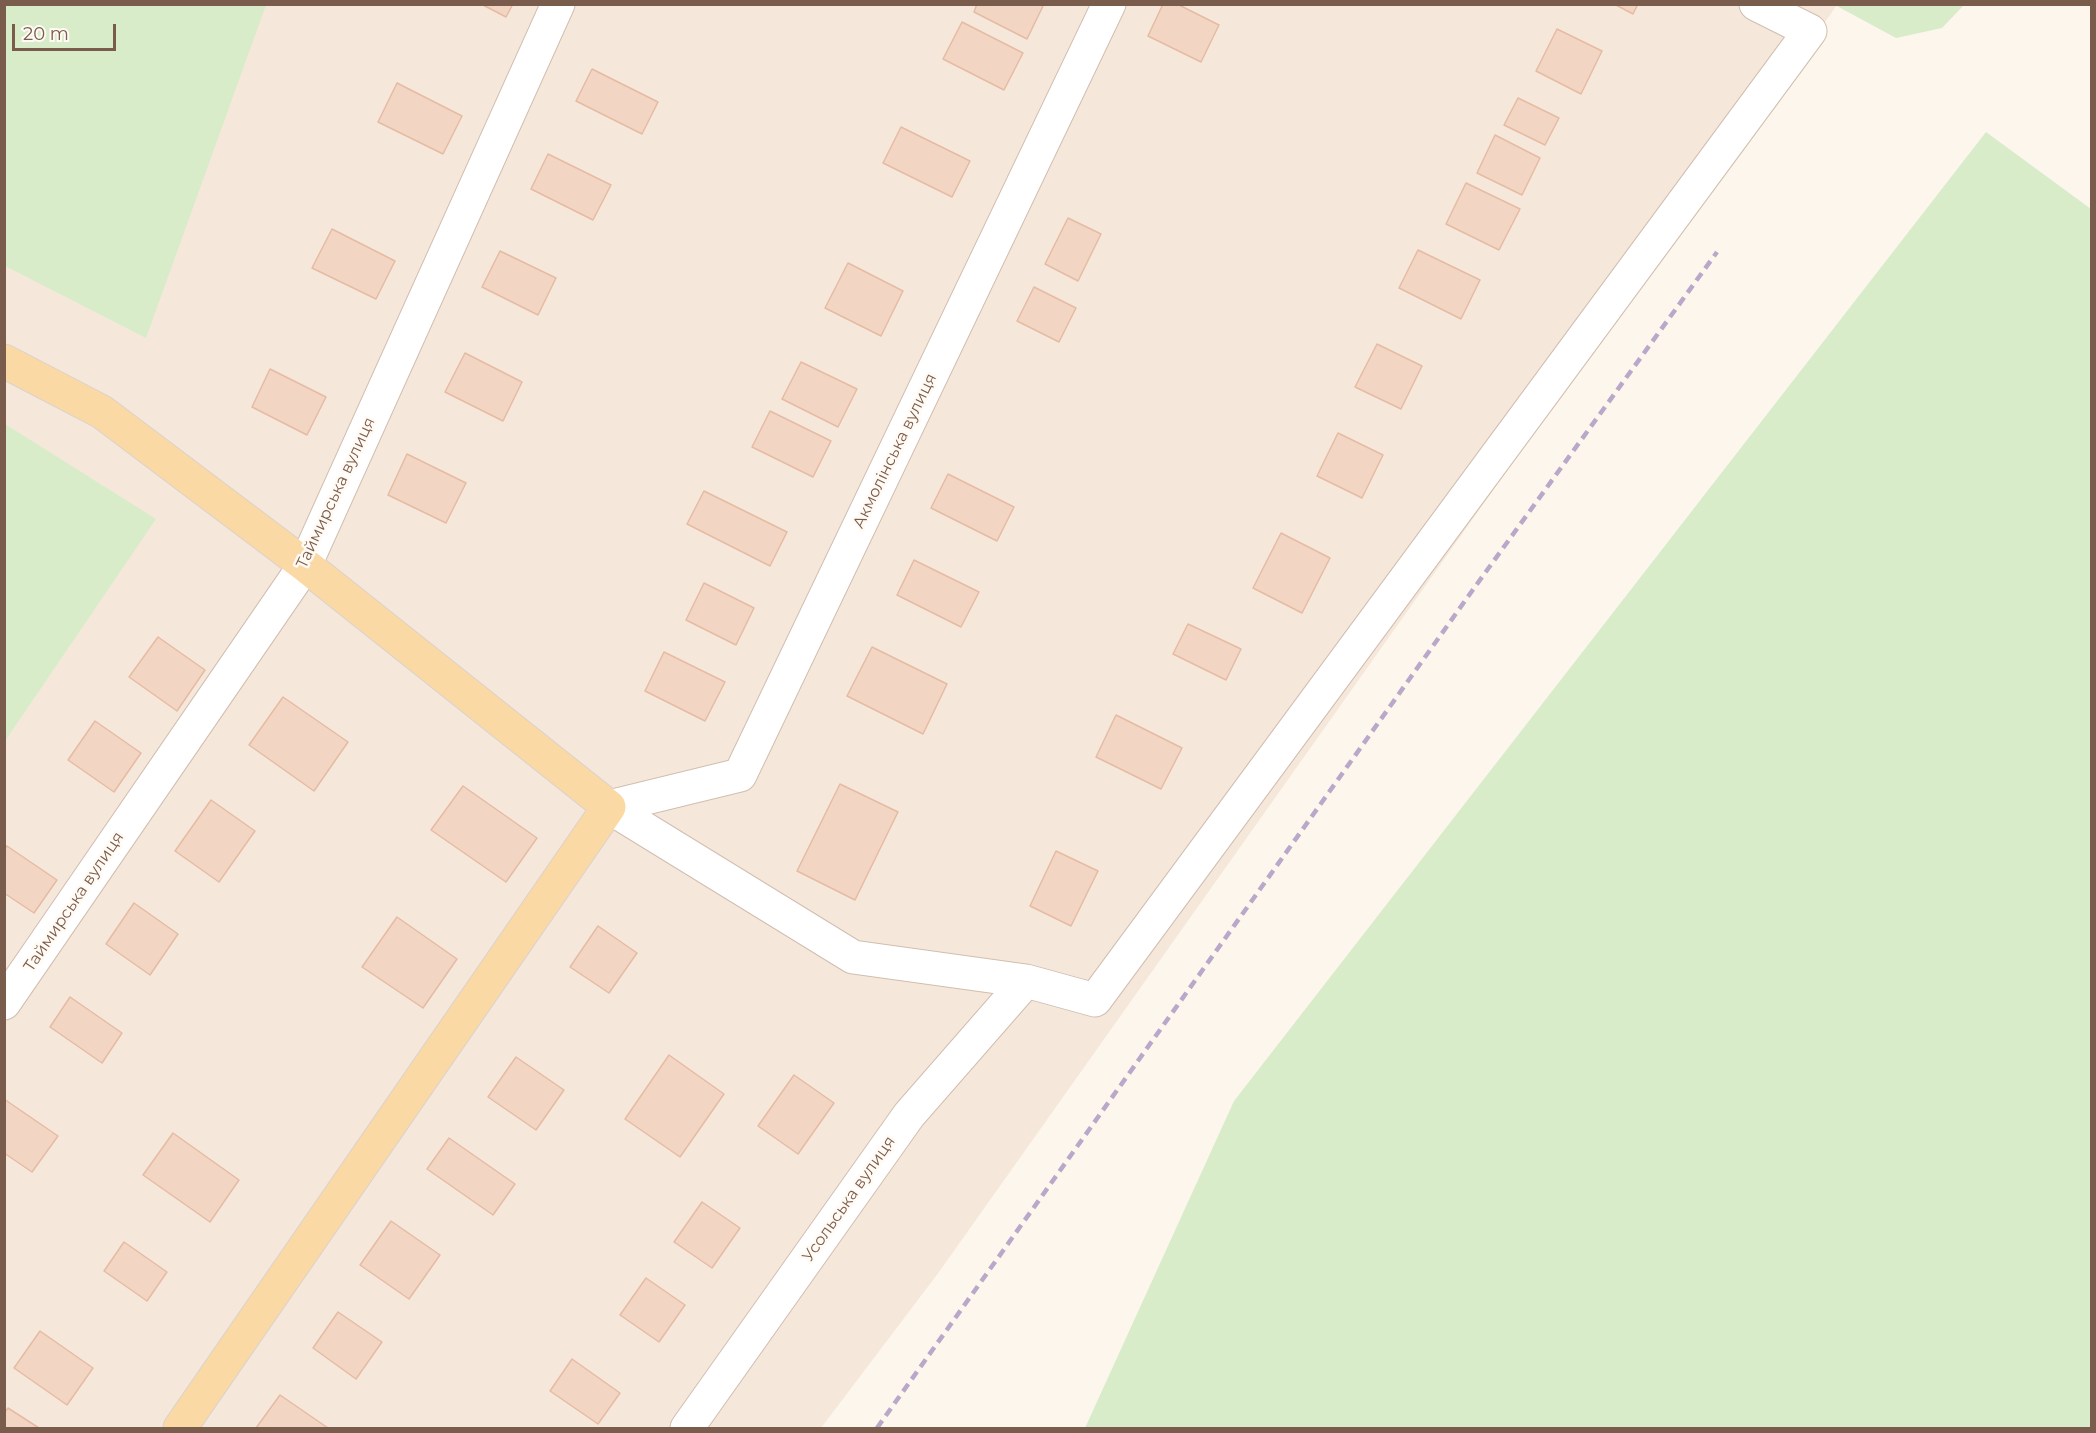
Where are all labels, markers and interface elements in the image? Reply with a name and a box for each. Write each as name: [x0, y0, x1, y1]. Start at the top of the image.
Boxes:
scale bar: [15, 12, 118, 50]
text: 20 m: [23, 23, 69, 45]
street label: Акмолiнська вулиця: [849, 370, 941, 532]
street label: Таймирська вулиця: [293, 414, 379, 572]
street label: Таймирська вулиця: [20, 828, 128, 976]
street label: Усольська вулиця: [798, 1133, 900, 1265]

